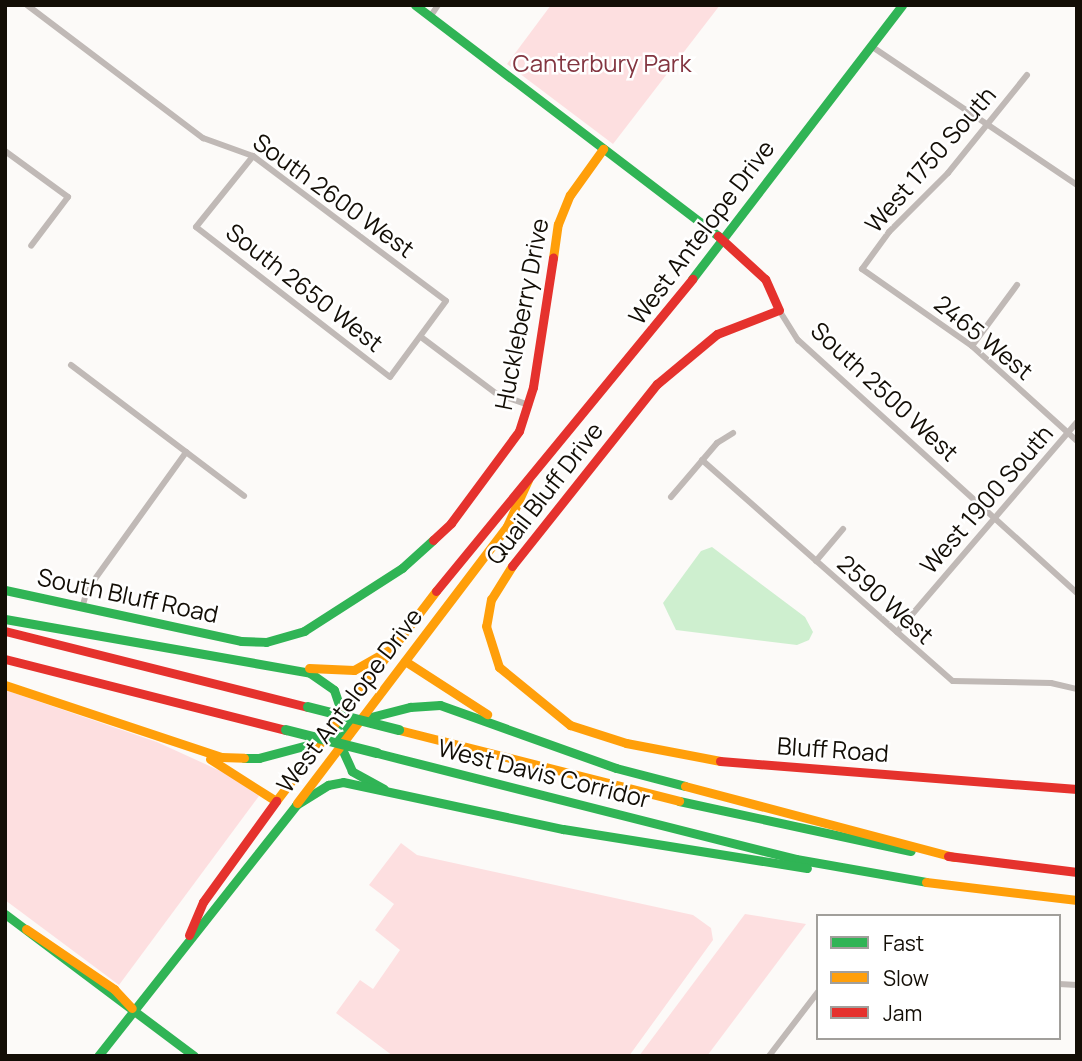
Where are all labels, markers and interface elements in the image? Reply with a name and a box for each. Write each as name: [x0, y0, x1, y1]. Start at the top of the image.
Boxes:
park label: Canterbury Park: [513, 49, 691, 77]
street label: West 1750 South: [859, 80, 1001, 238]
street label: South 2600 West: [248, 127, 420, 263]
street label: West Antelope Drive: [622, 134, 780, 330]
street label: Huckleberry Drive: [488, 216, 554, 412]
street label: South 2650 West: [221, 217, 389, 357]
street label: 2465 West: [929, 289, 1039, 385]
street label: South 2500 West: [805, 315, 965, 467]
street label: Quail Bluff Drive: [480, 416, 608, 570]
street label: West 1900 South: [914, 419, 1058, 579]
street label: 2590 West: [832, 548, 940, 650]
street label: South Bluff Road: [35, 562, 221, 628]
street label: West Antelope Drive: [270, 602, 428, 798]
street label: Bluff Road: [776, 731, 890, 767]
street label: West Davis Corridor: [435, 733, 653, 813]
legend: [816, 914, 1061, 1040]
text: Fast: [883, 929, 924, 957]
text: Slow: [883, 964, 929, 992]
text: Jam: [883, 999, 922, 1027]

